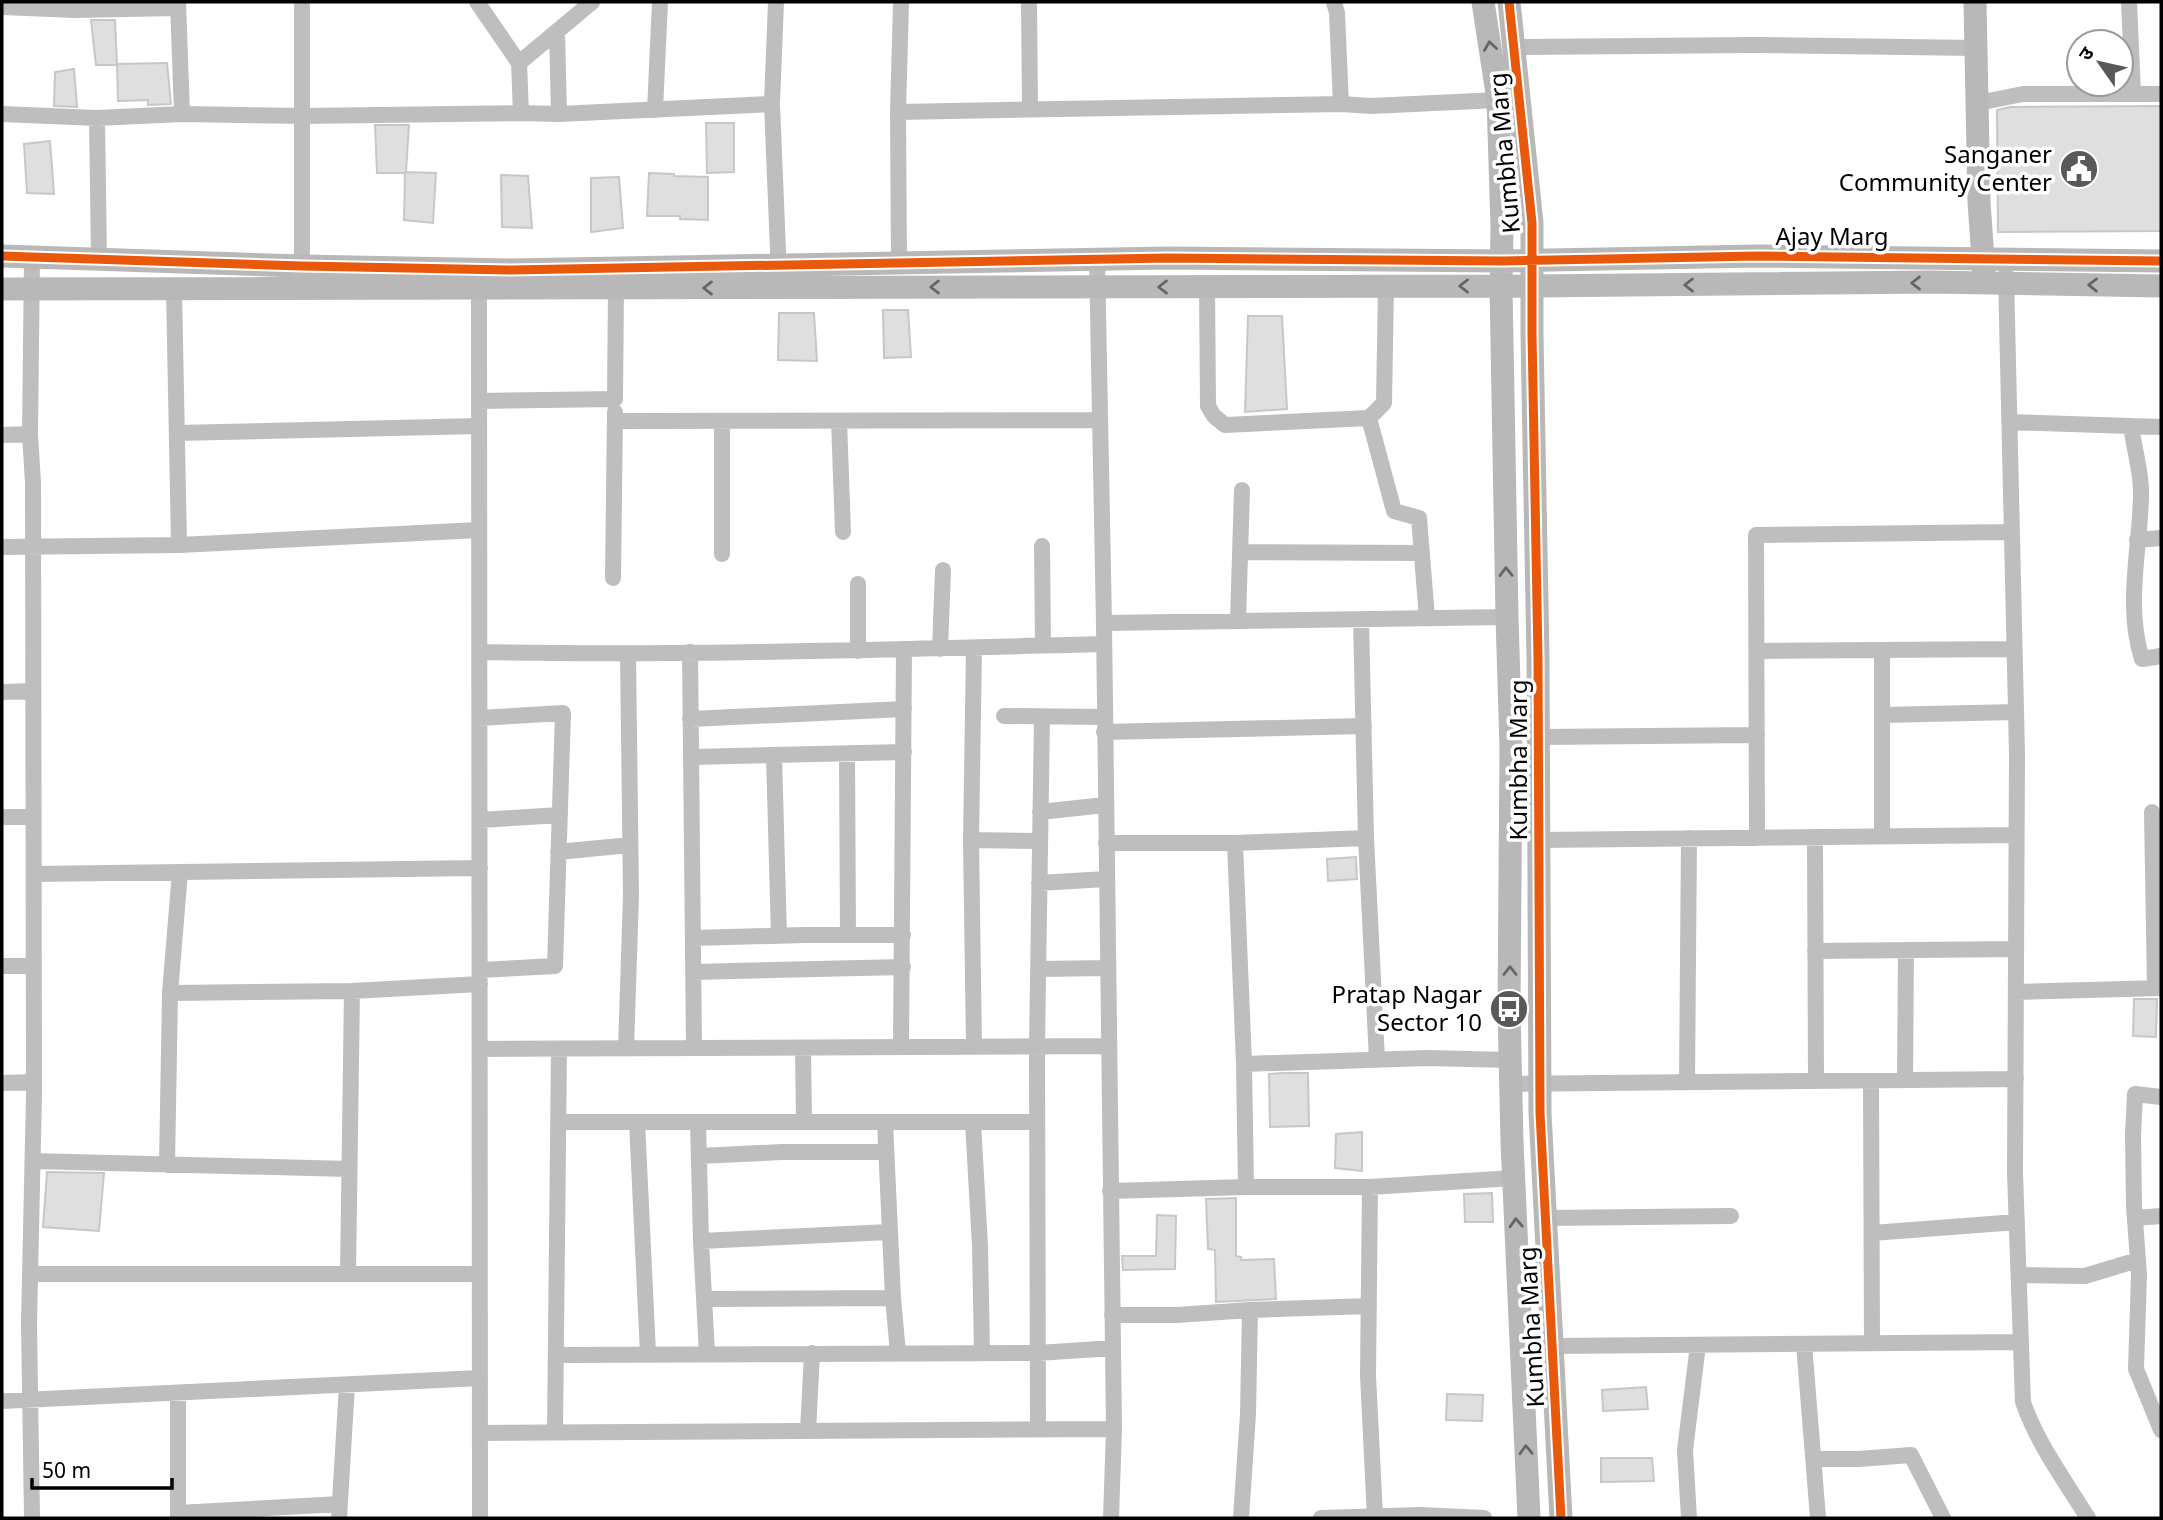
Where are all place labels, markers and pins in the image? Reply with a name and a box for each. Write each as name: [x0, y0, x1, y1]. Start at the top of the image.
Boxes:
place label: Sanganer Community Center: [1839, 137, 2052, 198]
public building icon: Sanganer Community Center: [2058, 148, 2100, 190]
place label: Pratap Nagar Sector 10: [1332, 977, 1482, 1038]
bus stop icon: Pratap Nagar Sector 10: [1488, 988, 1530, 1030]

